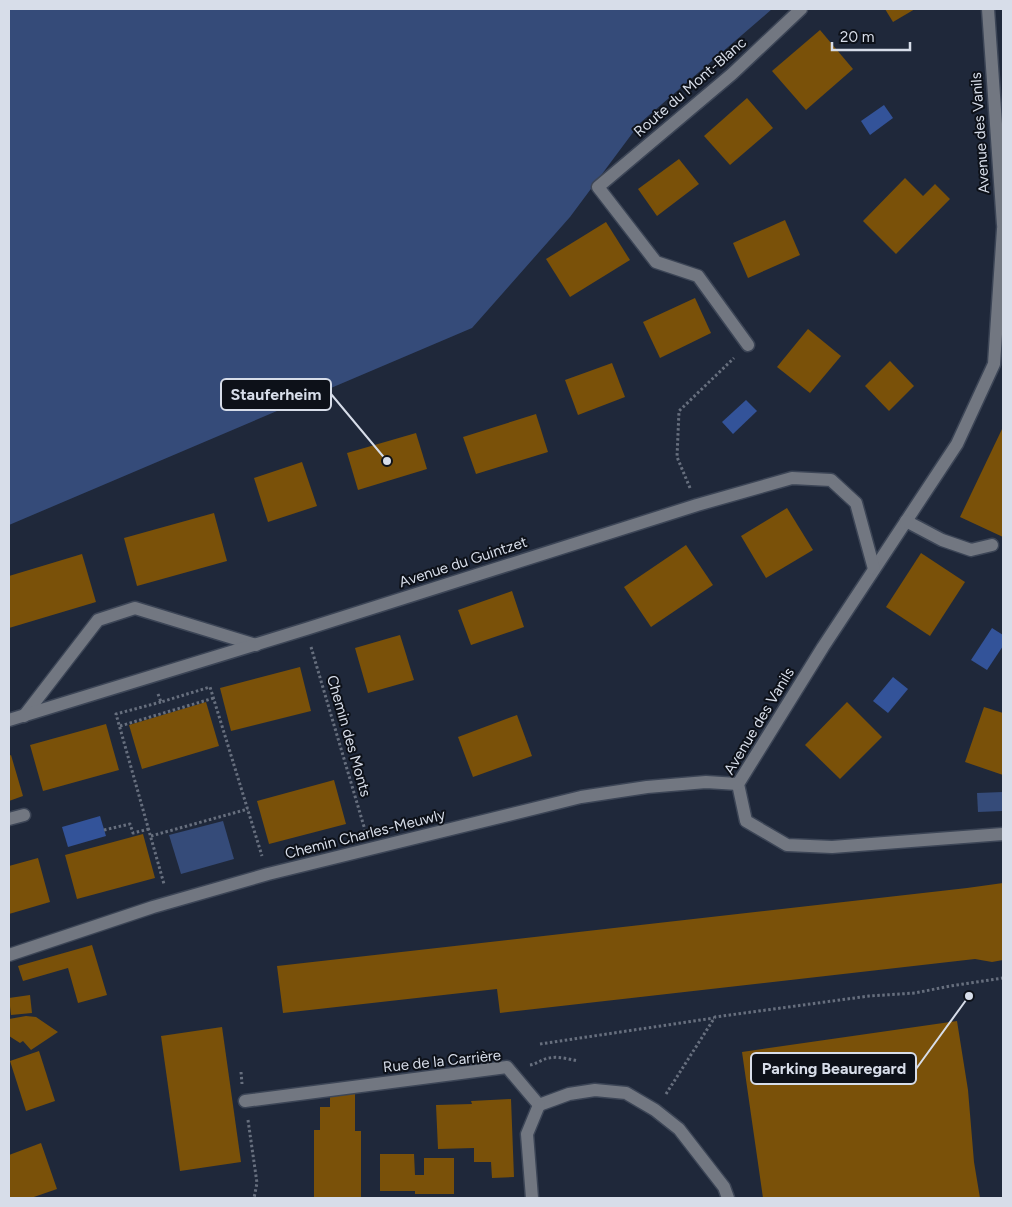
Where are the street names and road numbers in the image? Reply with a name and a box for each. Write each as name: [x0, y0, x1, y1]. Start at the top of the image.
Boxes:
street label: Route du Mont-Blanc: [630, 33, 750, 141]
street label: Avenue des Vanils: [967, 72, 993, 194]
street label: Avenue du Guintzet: [397, 533, 530, 591]
street label: Avenue des Vanils: [720, 664, 798, 778]
street label: Chemin des Monts: [323, 673, 375, 799]
street label: Chemin Charles-Meuwly: [283, 805, 447, 863]
street label: Rue de la Carrière: [382, 1046, 502, 1076]

